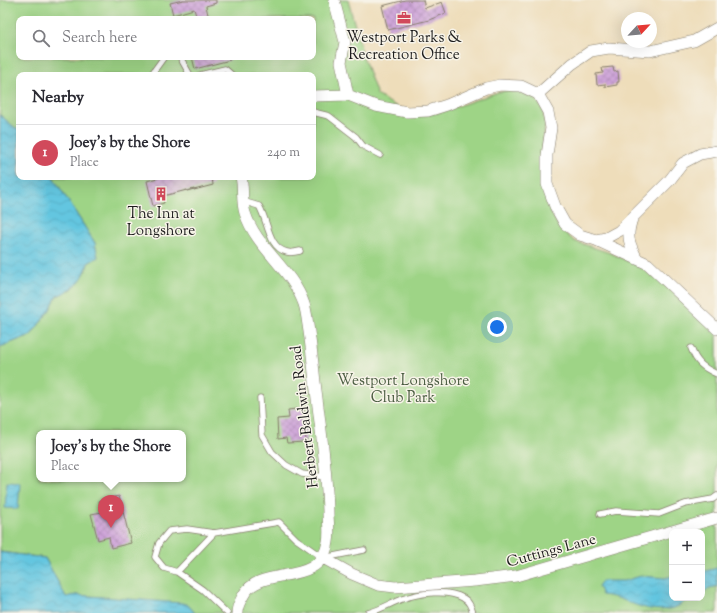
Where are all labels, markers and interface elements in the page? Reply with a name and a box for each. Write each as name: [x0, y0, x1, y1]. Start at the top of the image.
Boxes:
office icon: Westport Parks & Recreation Office: [396, 10, 412, 26]
north arrow: [621, 12, 657, 48]
search box: [16, 16, 316, 60]
icon: search: [30, 27, 52, 49]
text: Search here: [62, 28, 137, 49]
place label: Westport Parks & Recreation Office: [346, 28, 463, 66]
text: Nearby: [32, 86, 84, 110]
text: Joey's by the Shore: [70, 133, 190, 154]
text: 1: [43, 144, 47, 162]
text: 240 m: [267, 144, 300, 162]
text: Place: [70, 154, 99, 172]
building icon: The Inn at Longshore: [153, 186, 169, 202]
place label: The Inn at Longshore: [127, 204, 195, 242]
your location: [487, 317, 507, 337]
street label: Herbert Baldwin Road: [286, 344, 325, 489]
park label: Westport Longshore Club Park: [337, 371, 469, 409]
popup: [36, 430, 186, 482]
text: Joey's by the Shore: [51, 437, 171, 458]
text: Place: [51, 458, 80, 476]
pin: 1: [98, 495, 124, 528]
street label: Cuttings Lane: [504, 529, 598, 573]
map controls: [669, 529, 705, 601]
button: +: [669, 529, 705, 565]
button: −: [669, 565, 705, 601]

